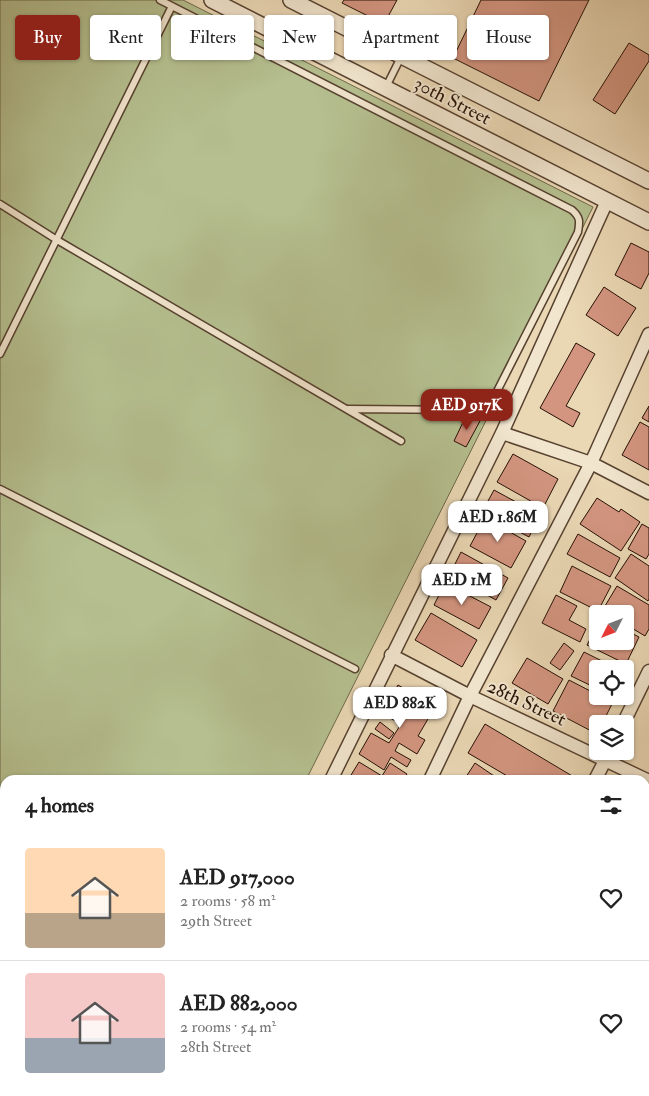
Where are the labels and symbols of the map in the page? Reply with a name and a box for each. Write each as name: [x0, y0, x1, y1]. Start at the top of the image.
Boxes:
street label: 30th Street: [410, 71, 495, 130]
pin: AED 917K: [415, 388, 519, 431]
pin: AED 1.86M: [441, 500, 555, 543]
pin: AED 1M: [421, 564, 503, 606]
north arrow: [589, 605, 634, 650]
street label: 28th Street: [483, 674, 570, 732]
pin: AED 882K: [348, 686, 452, 729]

